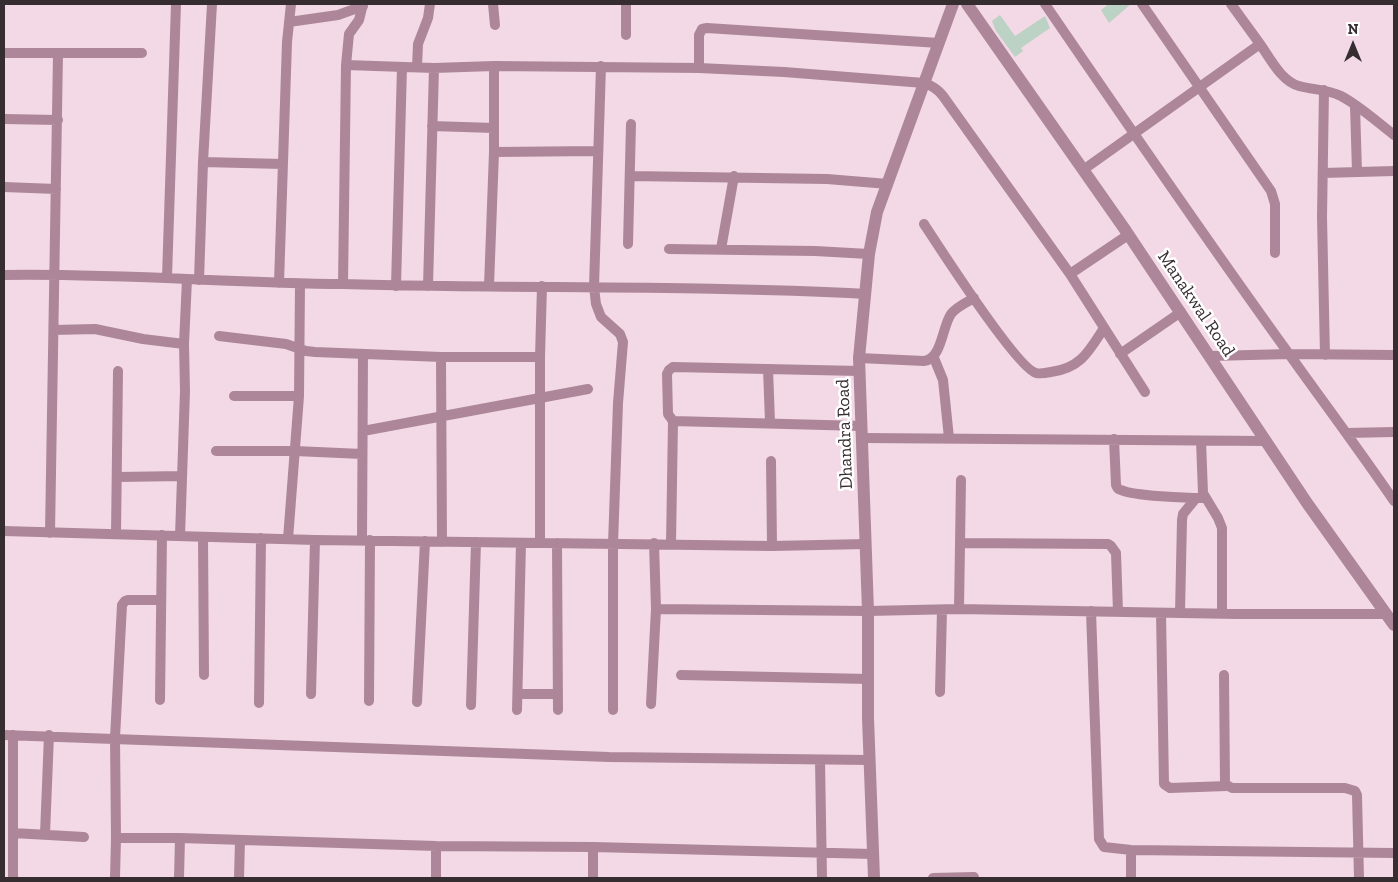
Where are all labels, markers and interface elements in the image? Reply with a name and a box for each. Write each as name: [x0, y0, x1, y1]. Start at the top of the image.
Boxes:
north arrow: [1328, 20, 1378, 70]
text: N: [1348, 21, 1358, 38]
street label: Manakwal Road: [1153, 247, 1239, 361]
street label: Dhandra Road: [832, 378, 858, 490]

